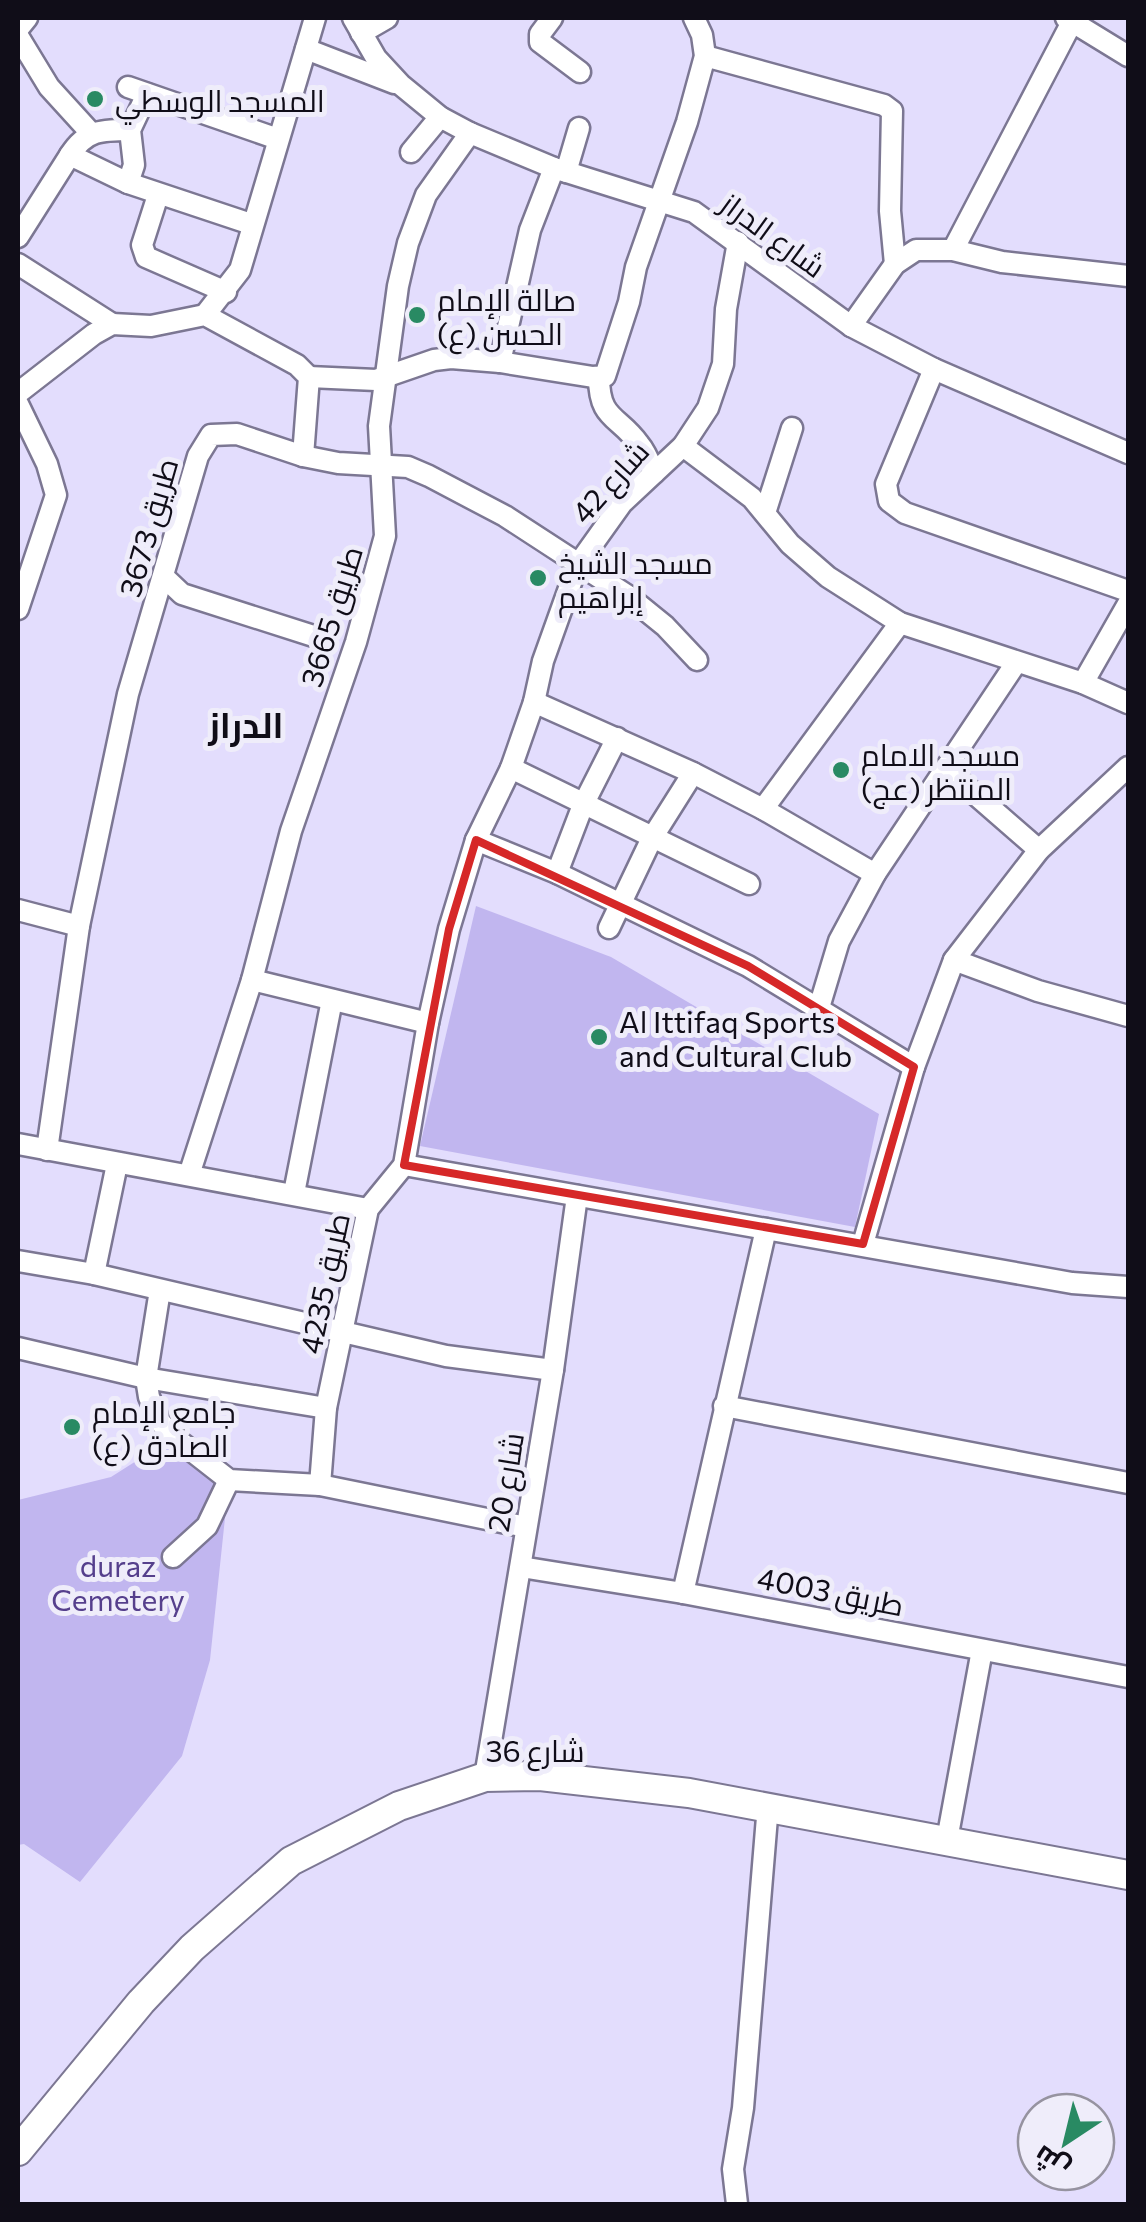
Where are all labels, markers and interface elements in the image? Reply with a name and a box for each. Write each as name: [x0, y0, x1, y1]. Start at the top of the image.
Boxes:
place label: المسجد الوسطي: [115, 81, 325, 125]
marker: المسجد الوسطي: [84, 88, 106, 110]
street label: شارع الدراز: [711, 183, 833, 287]
place label: صالة الإمام الحسن (ع): [437, 280, 576, 355]
marker: صالة الإمام الحسن (ع): [406, 304, 428, 326]
street label: شارع 42: [562, 432, 659, 532]
street label: طريق 3673: [110, 453, 186, 601]
street label: طريق 3665: [291, 541, 371, 691]
place label: مسجد الشيخ إبراهيم: [558, 543, 713, 618]
marker: مسجد الشيخ إبراهيم: [527, 567, 549, 589]
district label: الدراز: [208, 702, 283, 747]
place label: مسجد الامام المنتظر (عج): [861, 735, 1020, 810]
marker: مسجد الامام المنتظر (عج): [830, 759, 852, 781]
place label: Al Ittifaq Sports and Cultural Club: [619, 1002, 852, 1073]
marker: Al Ittifaq Sports and Cultural Club: [588, 1026, 610, 1048]
street label: طريق 4235: [290, 1209, 358, 1357]
place label: جامع الإمام الصادق (ع): [92, 1392, 236, 1467]
marker: جامع الإمام الصادق (ع): [61, 1416, 83, 1438]
street label: شارع 20: [478, 1430, 534, 1535]
park label: duraz Cemetery: [51, 1546, 185, 1617]
street label: طريق 4003: [754, 1558, 907, 1624]
street label: شارع 36: [485, 1731, 585, 1772]
north arrow: [1016, 2092, 1116, 2192]
text: ش: [1027, 2138, 1076, 2188]

